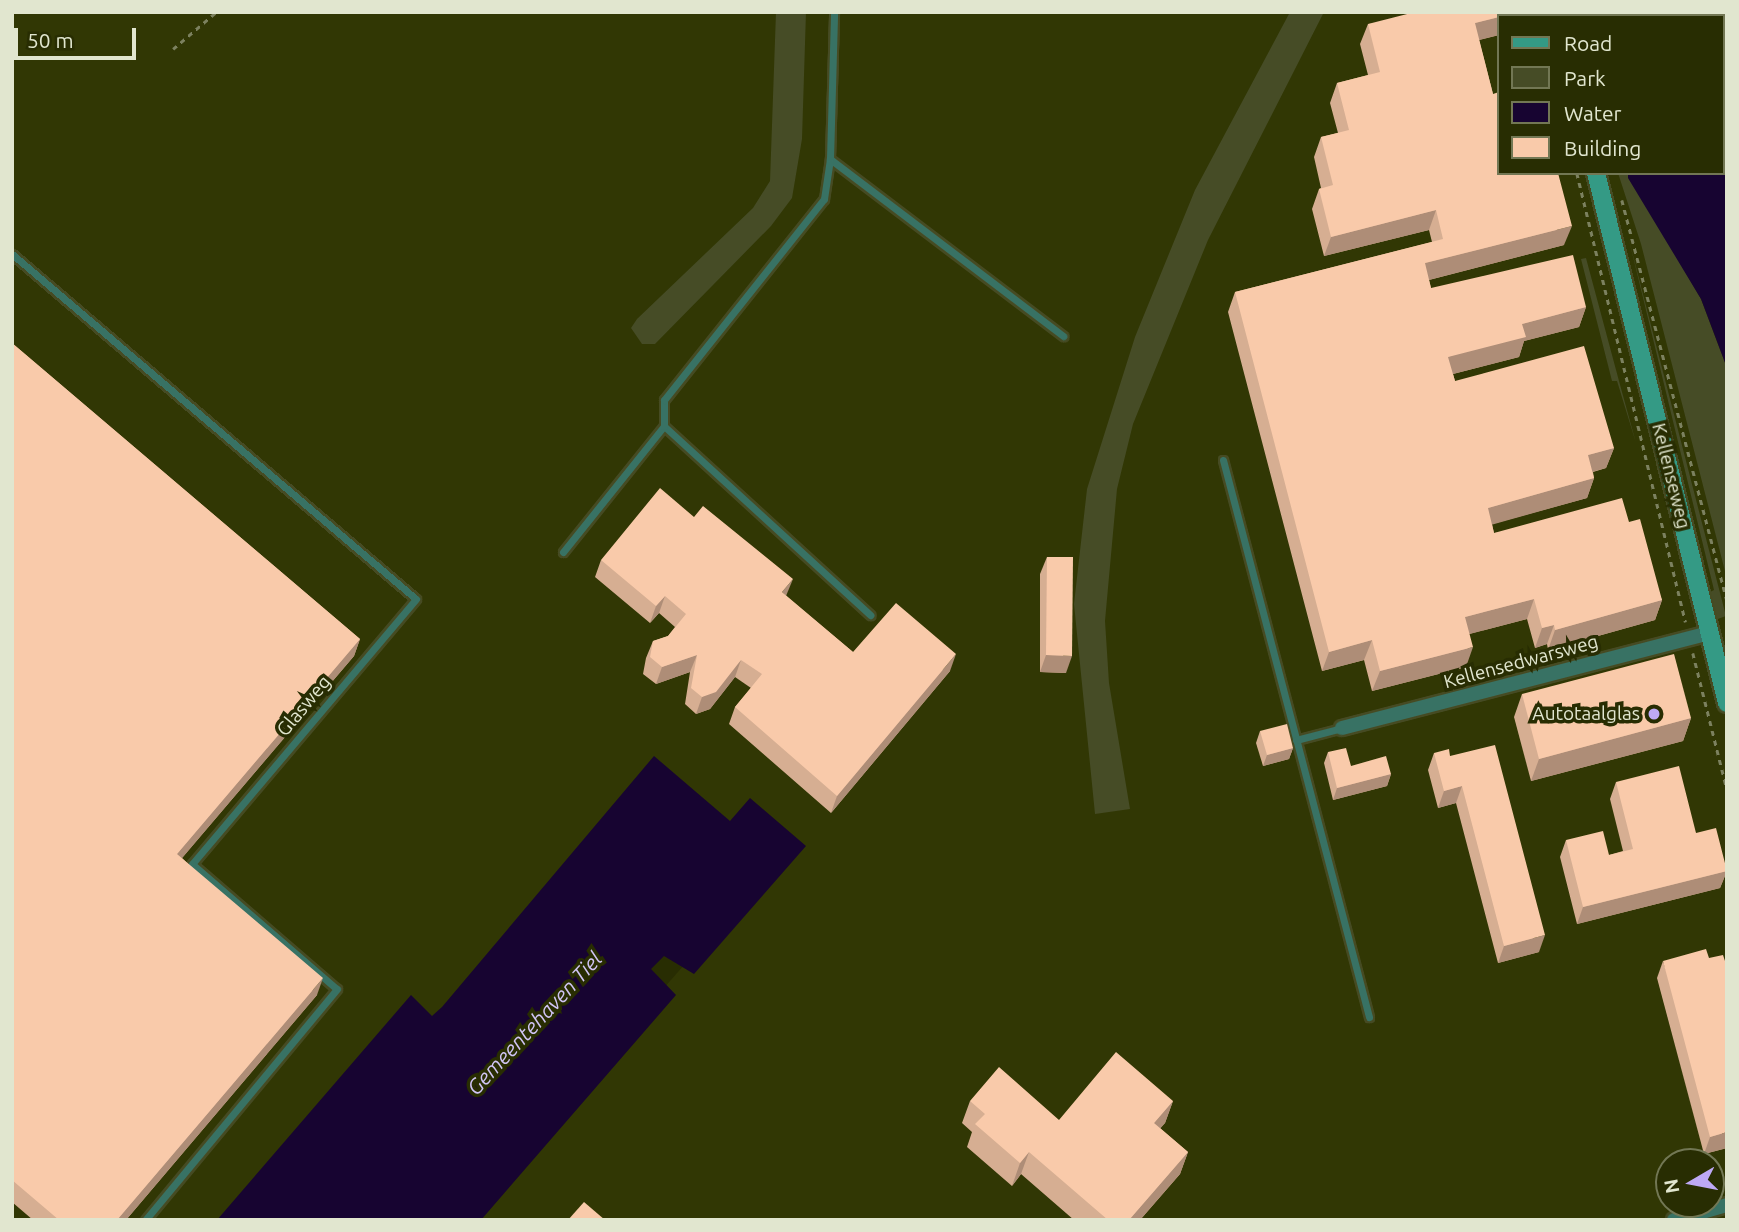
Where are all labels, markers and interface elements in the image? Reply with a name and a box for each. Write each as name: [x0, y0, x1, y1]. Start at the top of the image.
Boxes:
scale bar: [18, 14, 140, 58]
legend: [1498, 14, 1725, 175]
text: 50 m: [27, 28, 74, 52]
text: Road: [1564, 31, 1612, 55]
text: Park: [1564, 66, 1606, 90]
text: Water: [1564, 101, 1622, 125]
text: Building: [1564, 136, 1641, 160]
street label: Kellenseweg: [1647, 421, 1695, 531]
street label: Kellensedwarsweg: [1441, 630, 1601, 694]
street label: Glasweg: [272, 671, 336, 741]
place label: Autotaalglas: [1532, 703, 1640, 725]
marker: Autotaalglas: [1646, 706, 1662, 722]
water label: Gemeentehaven Tiel: [461, 946, 607, 1100]
north arrow: [1655, 1148, 1725, 1218]
text: N: [1659, 1177, 1683, 1195]

